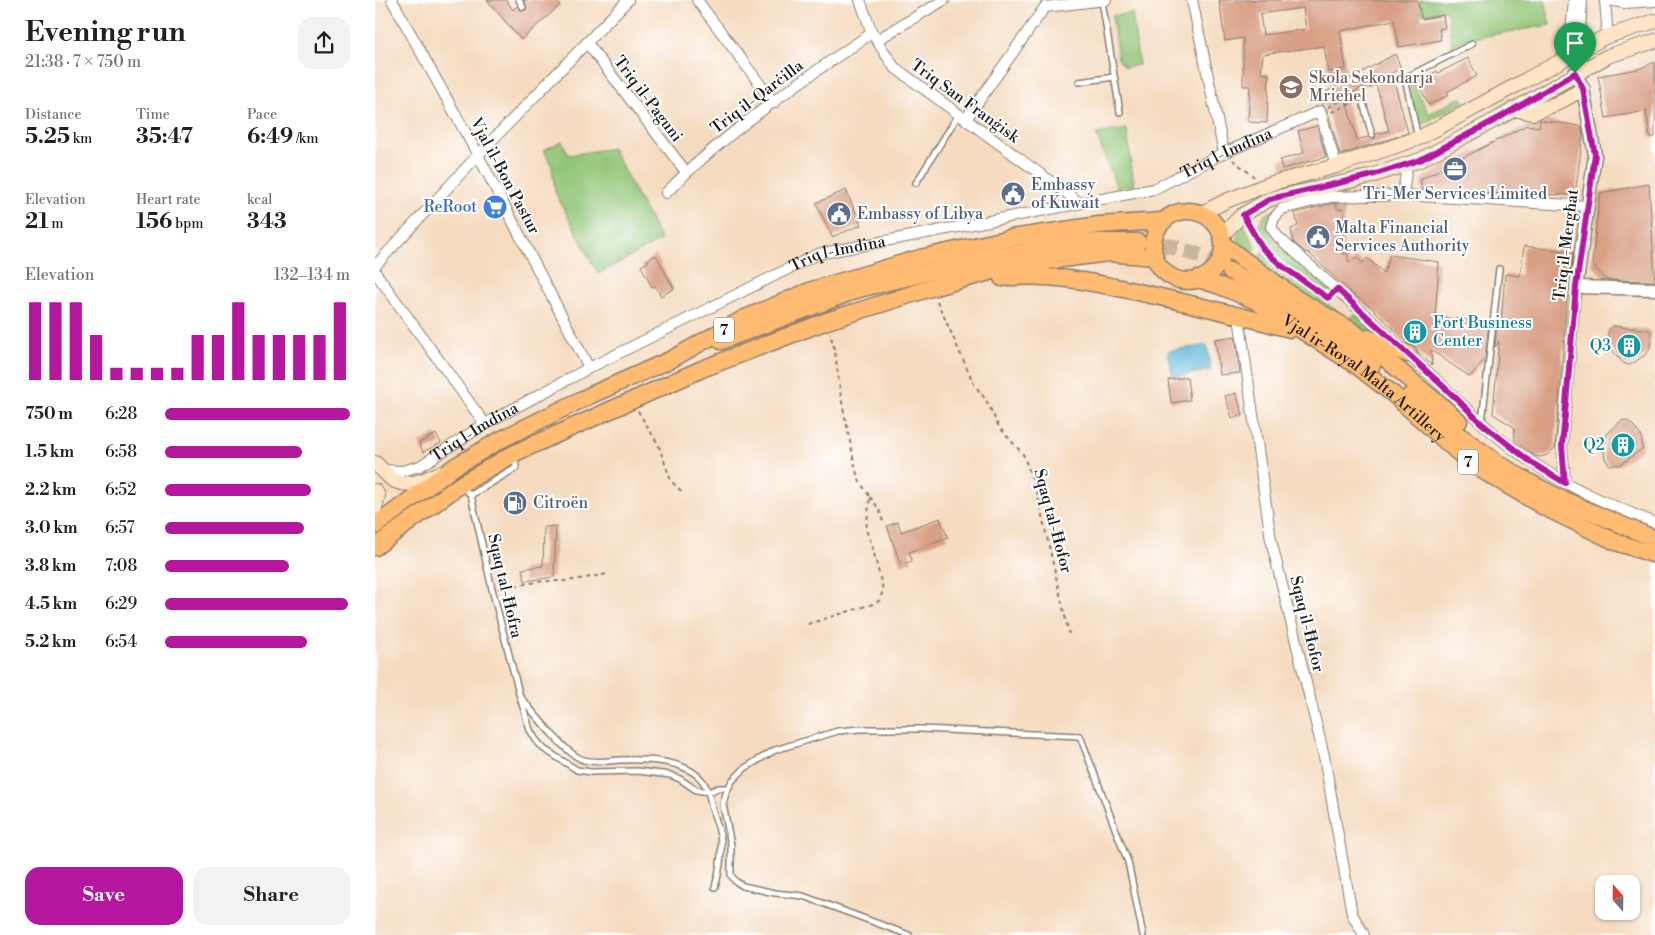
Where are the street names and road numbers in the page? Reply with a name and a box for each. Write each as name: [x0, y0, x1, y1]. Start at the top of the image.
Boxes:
street label: Triq il-Paguni: [609, 52, 687, 146]
street label: Triq il-Qarċilla: [707, 55, 808, 138]
street label: Triq San Franġisk: [907, 55, 1025, 148]
street label: Vjal il-Bon Pastur: [465, 113, 544, 238]
street label: Triq l-Imdina: [1177, 123, 1276, 184]
street label: Triq il-Mergħat: [1549, 188, 1583, 302]
street label: Triq l-Imdina: [786, 231, 888, 277]
street label: Vjal ir-Royal Malta Artillery: [1277, 310, 1450, 447]
road number: 7: [714, 318, 734, 342]
street label: Triq l-Imdina: [427, 398, 523, 466]
road number: 7: [1458, 450, 1478, 474]
street label: Sqaq tal-Ħofor: [1029, 467, 1077, 575]
street label: Sqaq tal-Ħofra: [483, 532, 527, 641]
street label: Sqaq il-Ħofor: [1285, 574, 1329, 674]

